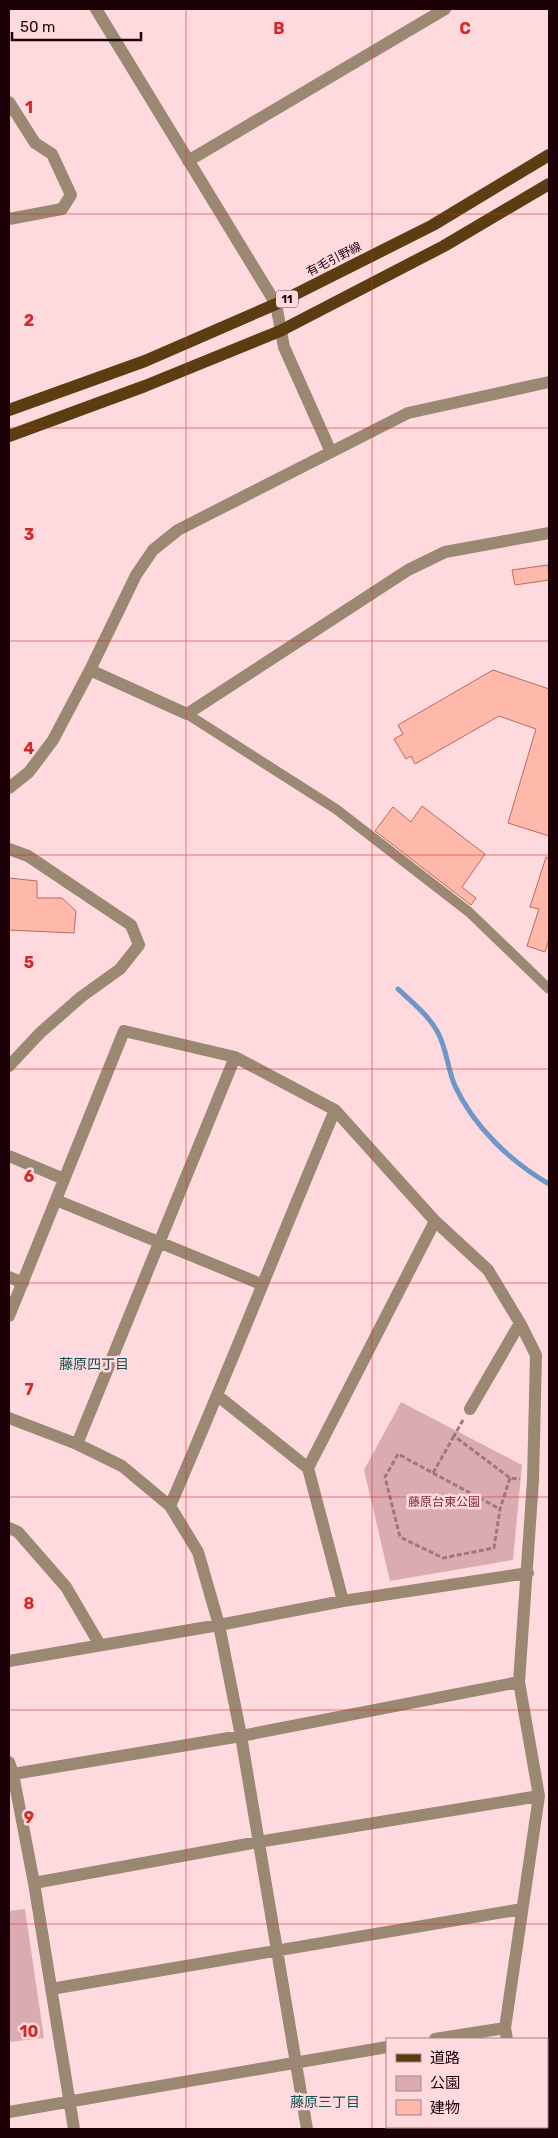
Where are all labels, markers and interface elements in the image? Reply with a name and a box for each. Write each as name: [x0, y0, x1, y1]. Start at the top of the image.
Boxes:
scale bar: [12, 10, 141, 42]
text: 50 m: [20, 18, 55, 36]
text: B: [273, 19, 285, 38]
text: C: [459, 19, 471, 38]
text: 1: [25, 98, 33, 117]
street label: 有毛引野線: [304, 239, 364, 279]
road number: 11: [276, 290, 298, 308]
text: 2: [24, 311, 34, 330]
text: 3: [24, 525, 34, 544]
text: 4: [24, 739, 35, 758]
text: 5: [24, 953, 34, 972]
text: 6: [24, 1167, 34, 1186]
district label: 藤原四丁目: [59, 1356, 129, 1373]
text: 7: [24, 1380, 34, 1399]
park label: 藤原台東公園: [408, 1495, 480, 1509]
text: 8: [24, 1594, 35, 1613]
text: 9: [24, 1808, 34, 1827]
text: 10: [20, 2022, 39, 2041]
legend: [386, 2038, 548, 2128]
text: 道路: [430, 2049, 460, 2067]
text: 公園: [430, 2074, 460, 2092]
district label: 藤原三丁目: [290, 2094, 360, 2111]
text: 建物: [430, 2099, 460, 2117]

